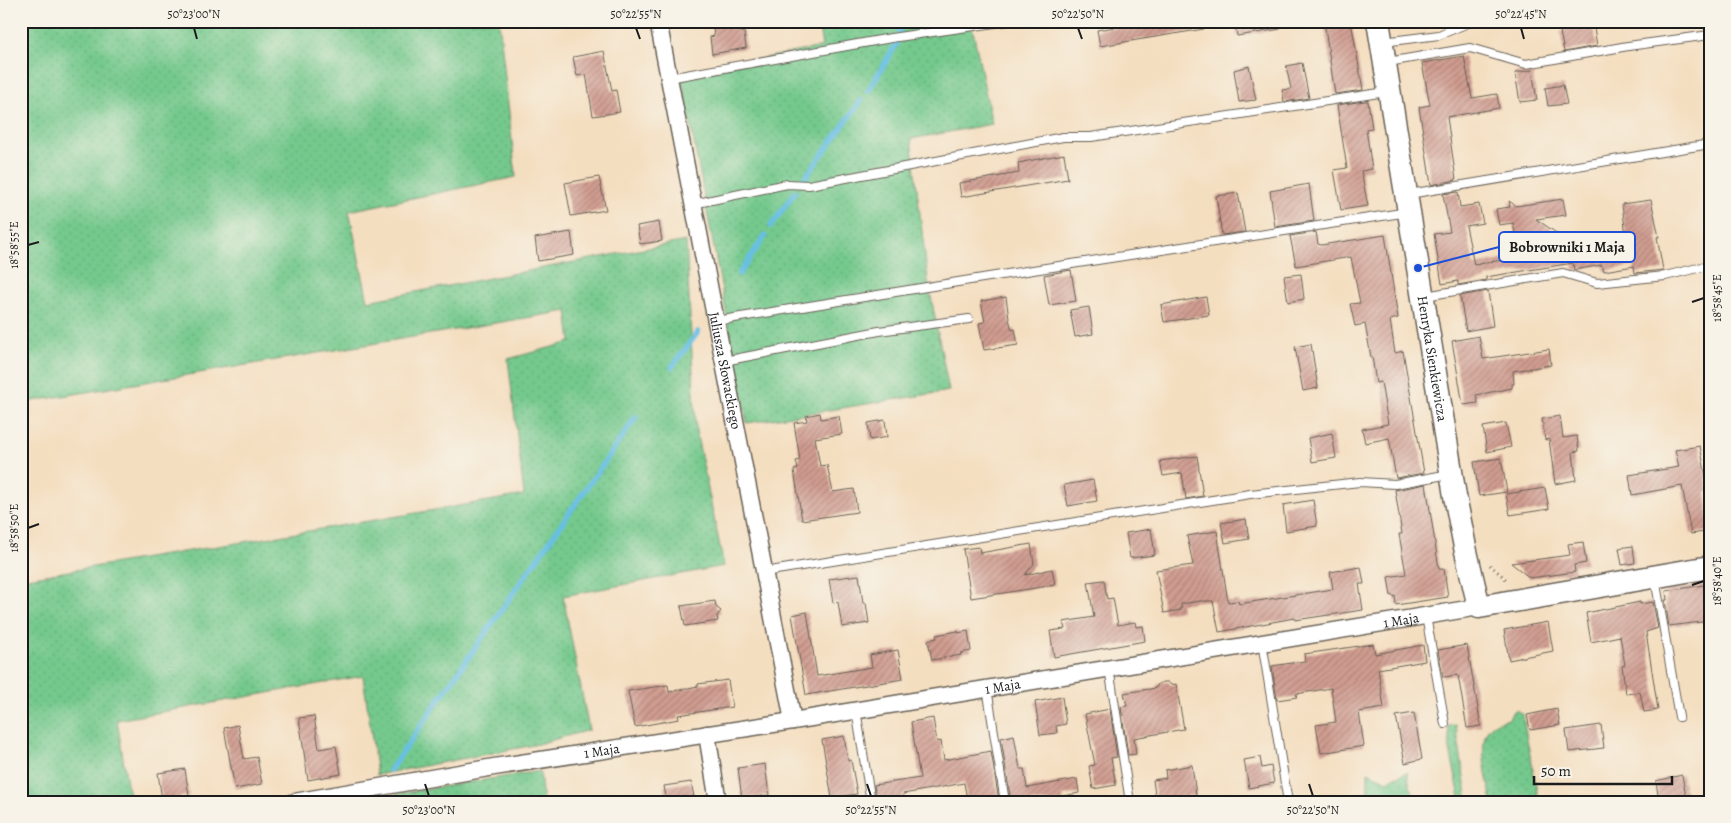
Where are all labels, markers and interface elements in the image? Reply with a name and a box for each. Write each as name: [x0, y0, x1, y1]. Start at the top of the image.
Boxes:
text: 50°23'00"N: [168, 6, 221, 22]
text: 50°22'55"N: [610, 6, 662, 22]
text: 50°22'50"N: [1052, 6, 1105, 22]
text: 50°22'45"N: [1495, 6, 1547, 22]
text: 18°58'55"E: [6, 221, 22, 269]
callout: Bobrowniki 1 Maja: [1499, 232, 1635, 262]
text: Bobrowniki 1 Maja: [1509, 237, 1626, 257]
text: 18°58'45"E: [1709, 274, 1725, 322]
street label: Henryka Sienkiewicza: [1413, 294, 1452, 423]
street label: Juliusza Słowackiego: [704, 310, 746, 431]
text: 18°58'50"E: [6, 504, 22, 552]
text: 18°58'40"E: [1709, 556, 1725, 606]
street label: 1 Maja: [1382, 608, 1421, 633]
street label: 1 Maja: [983, 674, 1022, 699]
street label: 1 Maja: [583, 739, 621, 763]
scale bar: [1534, 753, 1671, 785]
text: 50 m: [1541, 761, 1571, 781]
text: 50°23'00"N: [403, 802, 456, 818]
text: 50°22'55"N: [845, 802, 897, 818]
text: 50°22'50"N: [1287, 802, 1340, 818]

